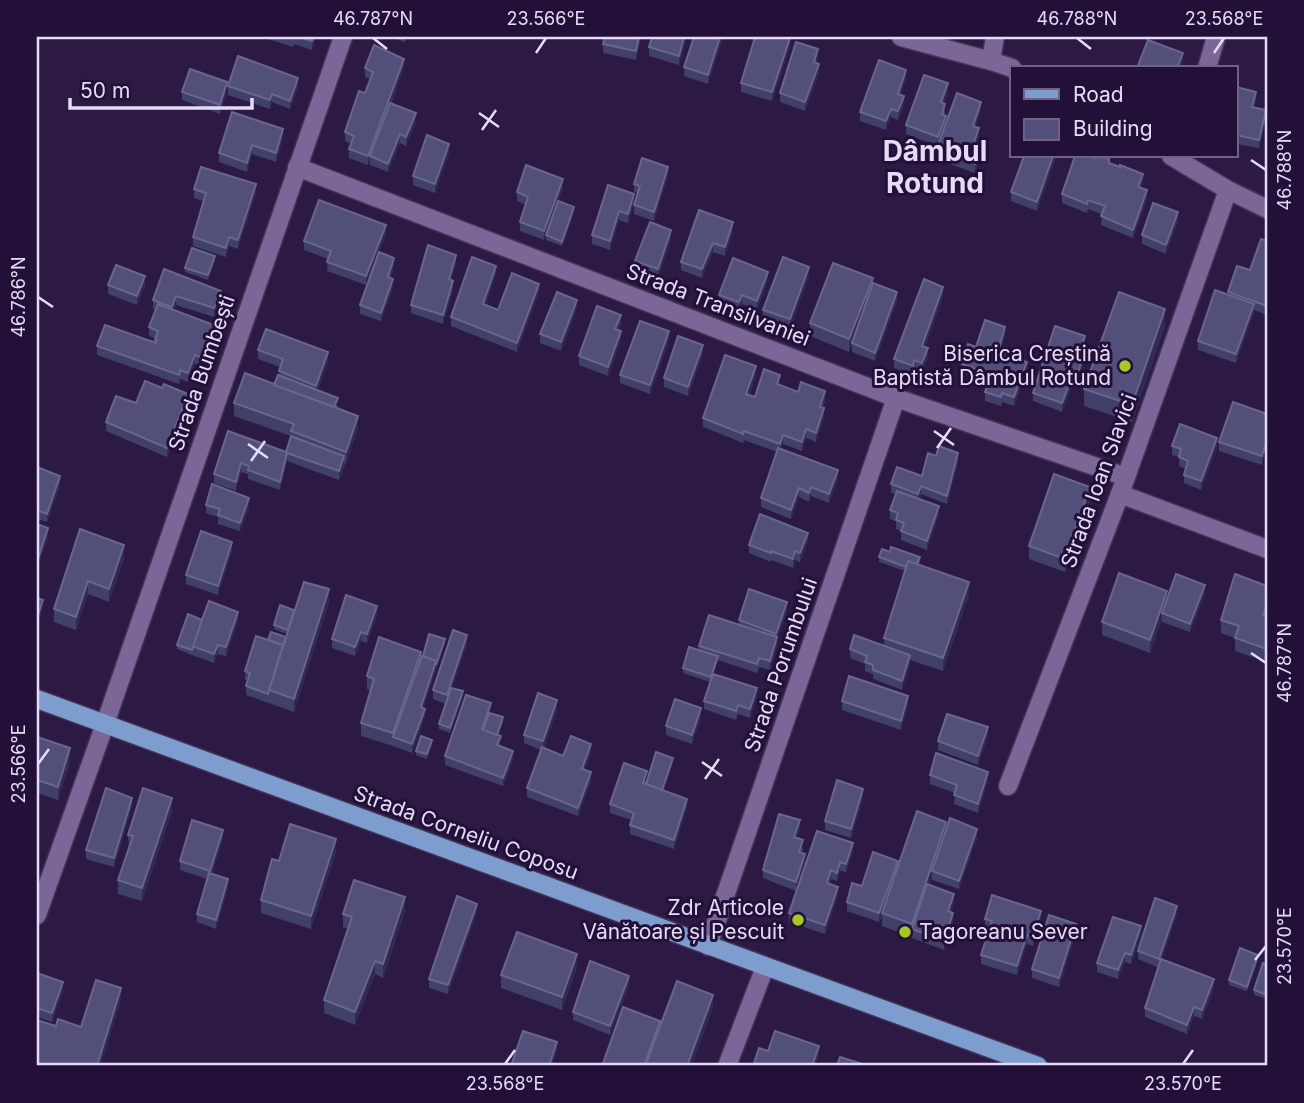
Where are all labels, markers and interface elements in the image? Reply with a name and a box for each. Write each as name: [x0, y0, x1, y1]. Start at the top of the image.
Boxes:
text: 46.787°N: [333, 8, 413, 29]
text: 23.566°E: [507, 8, 585, 29]
text: 46.788°N: [1037, 8, 1117, 29]
text: 23.568°E: [1185, 8, 1263, 29]
scale bar: [70, 66, 252, 110]
legend: [1010, 66, 1238, 158]
text: 50 m: [80, 78, 130, 103]
text: Road: [1073, 82, 1124, 107]
text: Building: [1073, 116, 1153, 141]
text: 46.788°N: [1274, 130, 1295, 210]
district label: Dâmbul Rotund: [883, 134, 987, 200]
text: 46.786°N: [8, 256, 29, 338]
street label: Strada Transilvaniei: [623, 258, 814, 351]
street label: Strada Bumbești: [163, 292, 240, 454]
place label: Biserica Creștină Baptistă Dâmbul Rotund: [873, 341, 1111, 390]
marker: Biserica Creștină Baptistă Dâmbul Rotund: [1117, 358, 1133, 374]
street label: Strada Ioan Slavici: [1055, 390, 1142, 571]
street label: Strada Porumbului: [739, 574, 822, 755]
text: 46.787°N: [1274, 623, 1295, 703]
text: 23.566°E: [8, 725, 29, 803]
street label: Strada Corneliu Coposu: [351, 780, 582, 885]
place label: Zdr Articole Vânătoare și Pescuit: [583, 895, 784, 944]
text: 23.570°E: [1274, 907, 1295, 985]
marker: Zdr Articole Vânătoare și Pescuit: [790, 912, 806, 928]
place label: Tagoreanu Sever: [919, 919, 1088, 944]
marker: Tagoreanu Sever: [897, 924, 913, 940]
text: 23.568°E: [466, 1073, 544, 1094]
text: 23.570°E: [1144, 1073, 1222, 1094]

